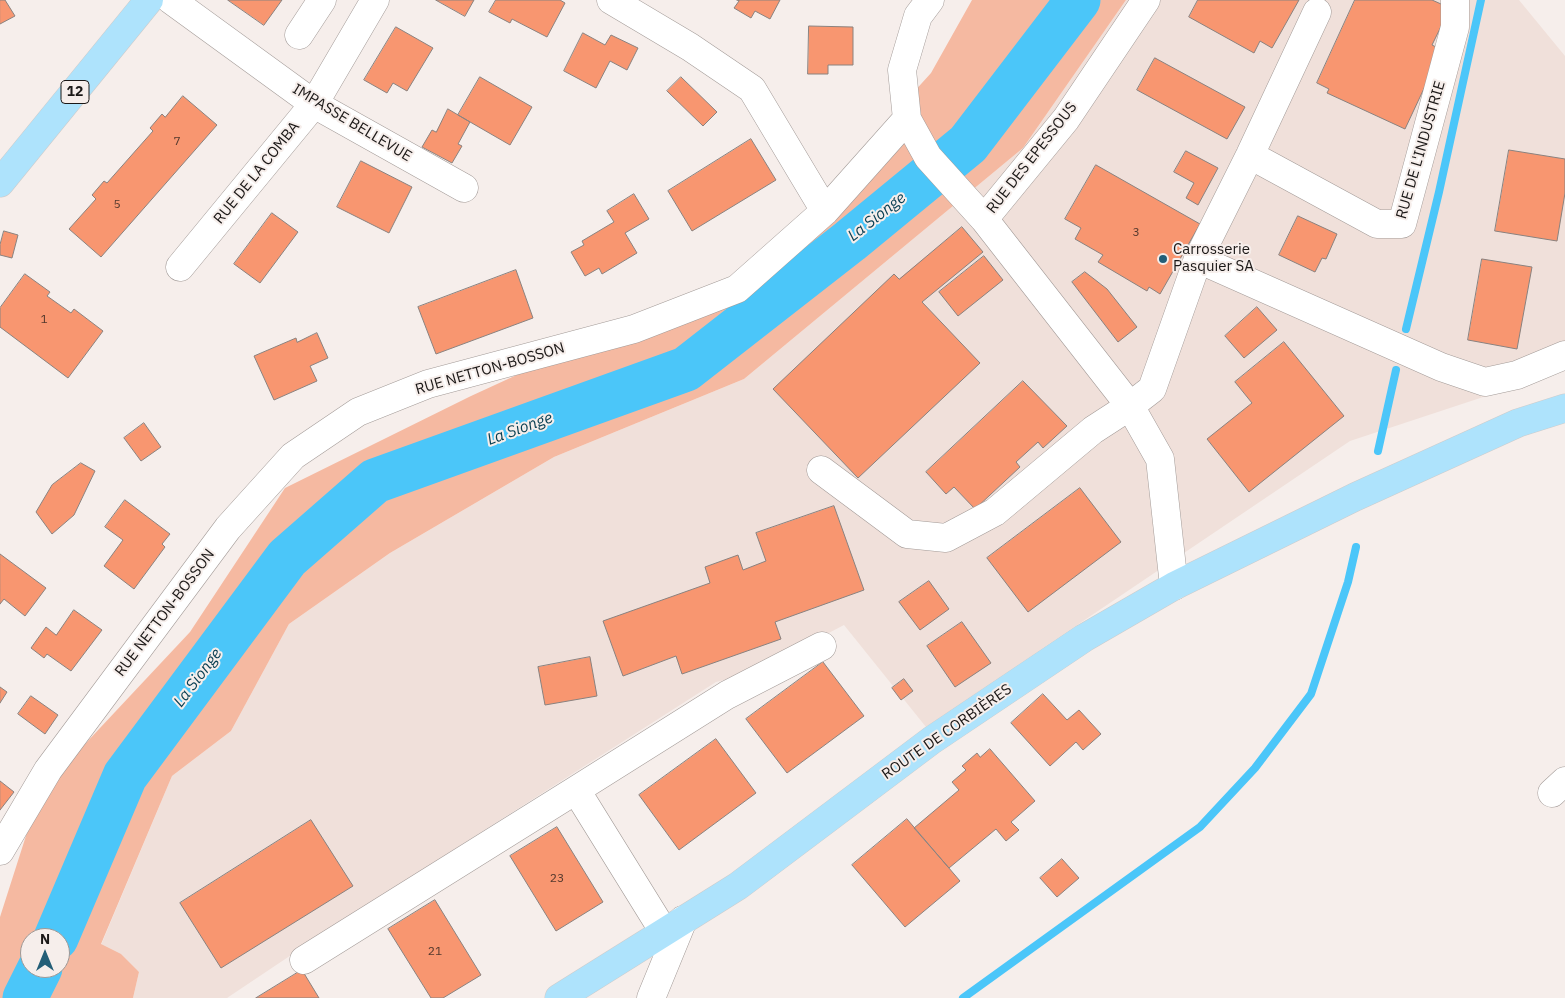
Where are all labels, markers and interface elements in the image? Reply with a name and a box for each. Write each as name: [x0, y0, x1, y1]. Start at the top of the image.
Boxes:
street label: RUE DE L'INDUSTRIE: [1393, 79, 1449, 221]
road number: 12: [61, 80, 89, 104]
street label: IMPASSE BELLEVUE: [289, 80, 415, 166]
street label: RUE DES EPESSOUS: [983, 99, 1081, 217]
street label: RUE DE LA COMBA: [210, 118, 304, 228]
house number: 7: [173, 135, 181, 149]
water label: La Sionge: [844, 188, 910, 246]
house number: 5: [113, 198, 121, 212]
house number: 3: [1132, 226, 1140, 240]
place label: Carrosserie Pasquier SA: [1173, 241, 1254, 276]
marker: Carrosserie Pasquier SA: [1157, 253, 1169, 265]
house number: 1: [40, 313, 48, 327]
street label: RUE NETTON-BOSSON: [413, 339, 567, 399]
water label: La Sionge: [485, 408, 555, 450]
street label: RUE NETTON-BOSSON: [111, 546, 219, 680]
water label: La Sionge: [170, 645, 226, 711]
street label: ROUTE DE CORBIÈRES: [879, 680, 1015, 784]
house number: 23: [550, 872, 564, 886]
north arrow: [20, 928, 70, 978]
text: N: [40, 930, 50, 948]
house number: 21: [428, 945, 442, 959]

